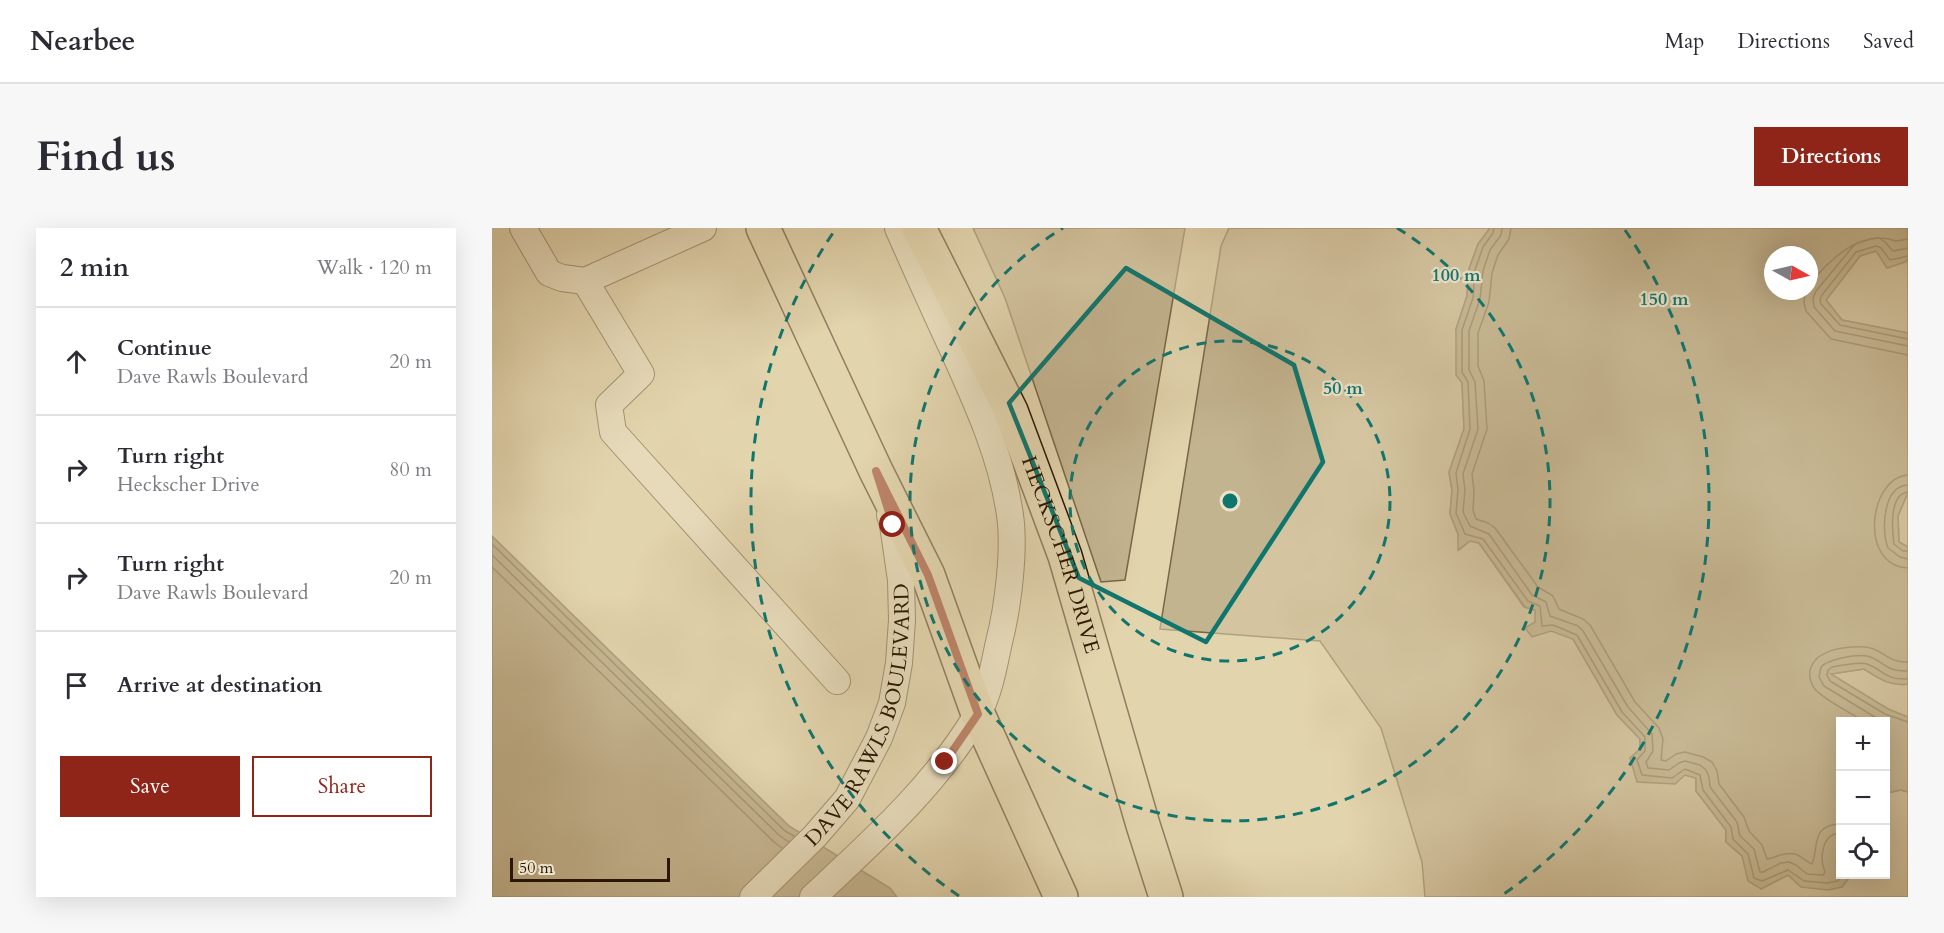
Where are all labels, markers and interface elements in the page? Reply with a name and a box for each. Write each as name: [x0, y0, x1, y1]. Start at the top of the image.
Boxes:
text: Nearbee: [30, 22, 135, 60]
text: Map: [1664, 27, 1704, 56]
text: Directions: [1737, 27, 1830, 56]
text: Saved: [1863, 27, 1914, 56]
button: Directions: [1754, 127, 1908, 186]
text: Find us: [36, 128, 176, 185]
north arrow: [1764, 246, 1818, 300]
text: 2 min: [60, 250, 129, 285]
text: Walk · 120 m: [317, 254, 432, 281]
text: 100 m: [1431, 263, 1481, 288]
text: 150 m: [1639, 287, 1689, 312]
text: Continue: [117, 333, 212, 363]
icon: ahead: [60, 345, 93, 378]
text: 20 m: [389, 348, 432, 375]
text: Dave Rawls Boulevard: [117, 363, 308, 390]
text: 50 m: [1323, 376, 1363, 401]
text: Turn right: [117, 441, 224, 471]
street label: HECKSCHER DRIVE: [1014, 452, 1107, 657]
icon: right: [60, 453, 93, 486]
text: 80 m: [389, 456, 432, 483]
text: Heckscher Drive: [117, 471, 260, 498]
centre of rings: [1220, 491, 1240, 511]
route start: [879, 511, 905, 537]
text: Turn right: [117, 549, 224, 579]
icon: right: [60, 561, 93, 594]
text: 20 m: [389, 564, 432, 591]
text: Dave Rawls Boulevard: [117, 579, 308, 606]
street label: DAVE RAWLS BOULEVARD: [798, 583, 917, 853]
icon: arrive: [60, 669, 93, 702]
text: Arrive at destination: [117, 670, 322, 700]
map controls: [1836, 717, 1890, 879]
button: +: [1836, 717, 1890, 771]
route end: [931, 748, 957, 774]
button: Save: [60, 756, 240, 817]
button: Share: [252, 756, 432, 817]
button: −: [1836, 771, 1890, 825]
button: locate: [1836, 825, 1890, 879]
scale bar: [510, 855, 670, 882]
text: 50 m: [519, 857, 553, 879]

